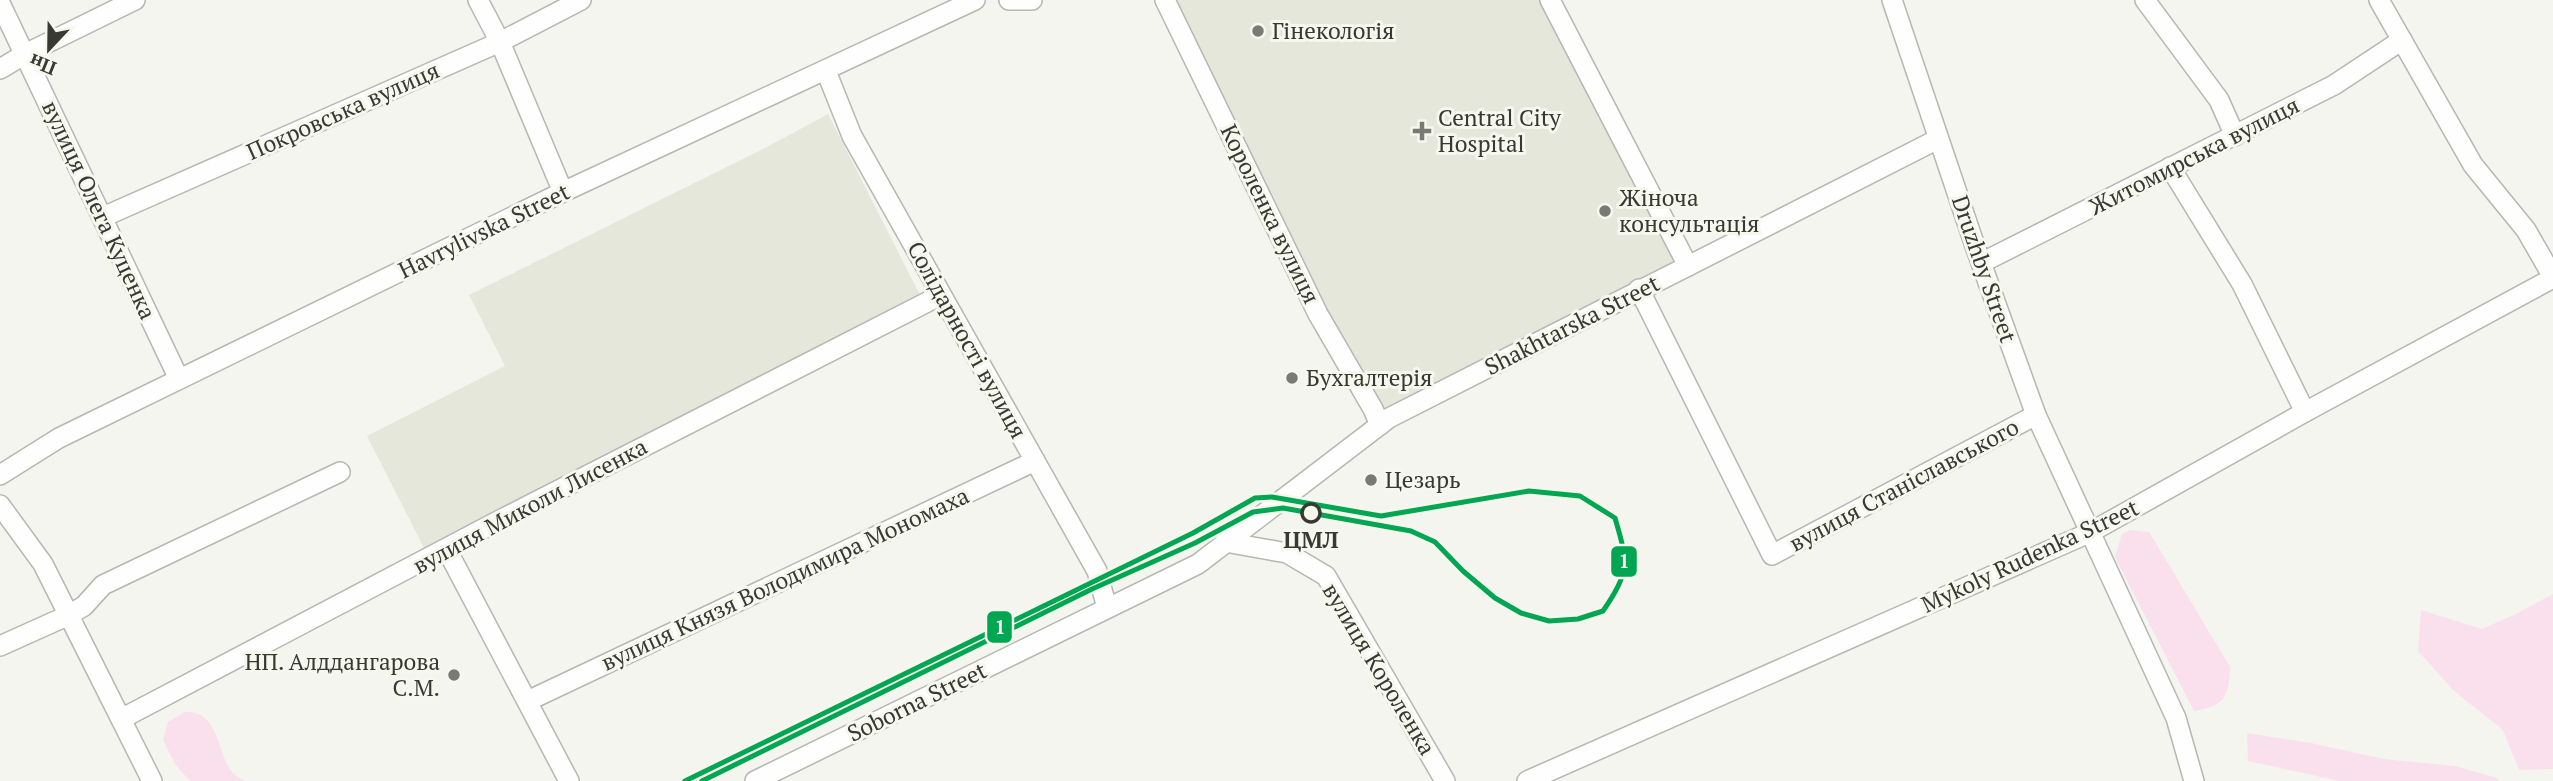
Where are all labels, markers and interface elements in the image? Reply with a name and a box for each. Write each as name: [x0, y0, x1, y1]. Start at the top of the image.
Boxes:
north arrow: [14, 14, 84, 84]
place label: Гінекологія: [1272, 15, 1394, 46]
marker: Гінекологія: [1250, 23, 1266, 39]
text: Пн: [25, 48, 60, 82]
street label: Покровська вулиця: [242, 54, 444, 167]
street label: Житомирська вулиця: [2083, 89, 2304, 222]
street label: вулиця Олега Куценка: [35, 95, 164, 324]
place label: Central City Hospital: [1438, 102, 1561, 159]
street label: Короленка вулиця: [1214, 119, 1327, 309]
marker: Central City Hospital: [1412, 121, 1432, 141]
street label: Havrylivska Street: [393, 175, 575, 285]
place label: Жіноча консультація: [1619, 182, 1760, 239]
street label: Druzhby Street: [1945, 191, 2024, 347]
marker: Жіноча консультація: [1597, 203, 1613, 219]
street label: Солідарності вулиця: [900, 236, 1035, 444]
street label: Shakhtarska Street: [1479, 267, 1665, 382]
place label: Бухгалтерія: [1306, 362, 1432, 393]
marker: Бухгалтерія: [1284, 370, 1300, 386]
street label: вулиця Станіславського: [1783, 411, 2024, 558]
street label: вулиця Миколи Лисенка: [407, 430, 653, 581]
place label: Цезарь: [1385, 464, 1461, 495]
marker: Цезарь: [1363, 472, 1379, 488]
street label: вулиця Князя Володимира Мономаха: [596, 479, 974, 678]
street label: Mykoly Rudenka Street: [1916, 491, 2144, 620]
marker: ЦМЛ: [1301, 503, 1321, 523]
place label: ЦМЛ: [1283, 524, 1339, 555]
line badge: 1: [1610, 545, 1638, 578]
text: 1: [1619, 548, 1629, 573]
street label: вулиця Короленка: [1316, 577, 1443, 761]
line badge: 1: [986, 610, 1013, 644]
text: 1: [995, 614, 1005, 639]
place label: НП. Алддангарова С.М.: [245, 646, 440, 703]
street label: Soborna Street: [842, 654, 992, 749]
marker: НП. Алддангарова С.М.: [446, 667, 462, 683]

